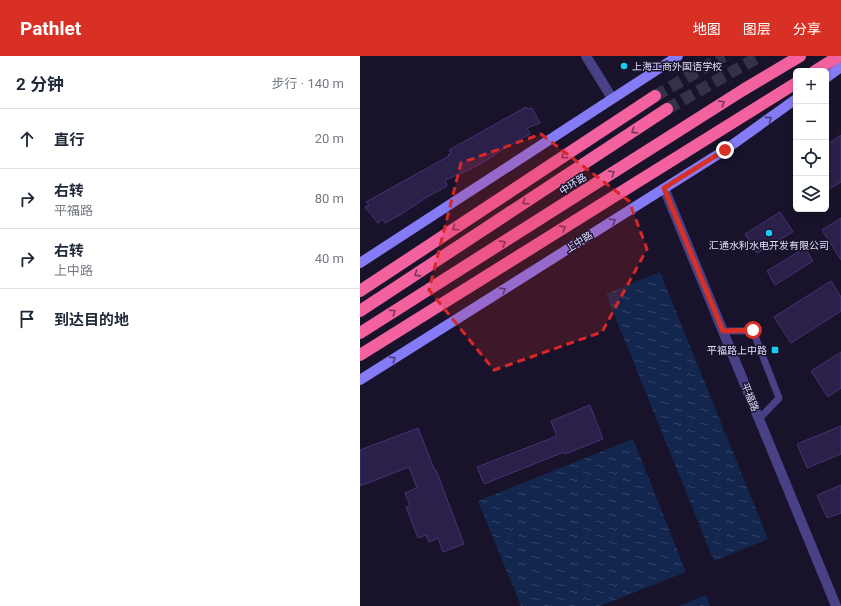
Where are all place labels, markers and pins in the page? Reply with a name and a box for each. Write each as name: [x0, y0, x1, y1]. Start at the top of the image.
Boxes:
marker: 上海工商外国语学校: [619, 61, 629, 71]
place label: 上海工商外国语学校: [632, 61, 722, 72]
marker: 汇通水利水电开发有限公司: [764, 228, 774, 238]
place label: 汇通水利水电开发有限公司: [709, 240, 829, 251]
place label: 平福路上中路: [707, 345, 767, 356]
marker: 平福路上中路: [770, 345, 780, 355]

